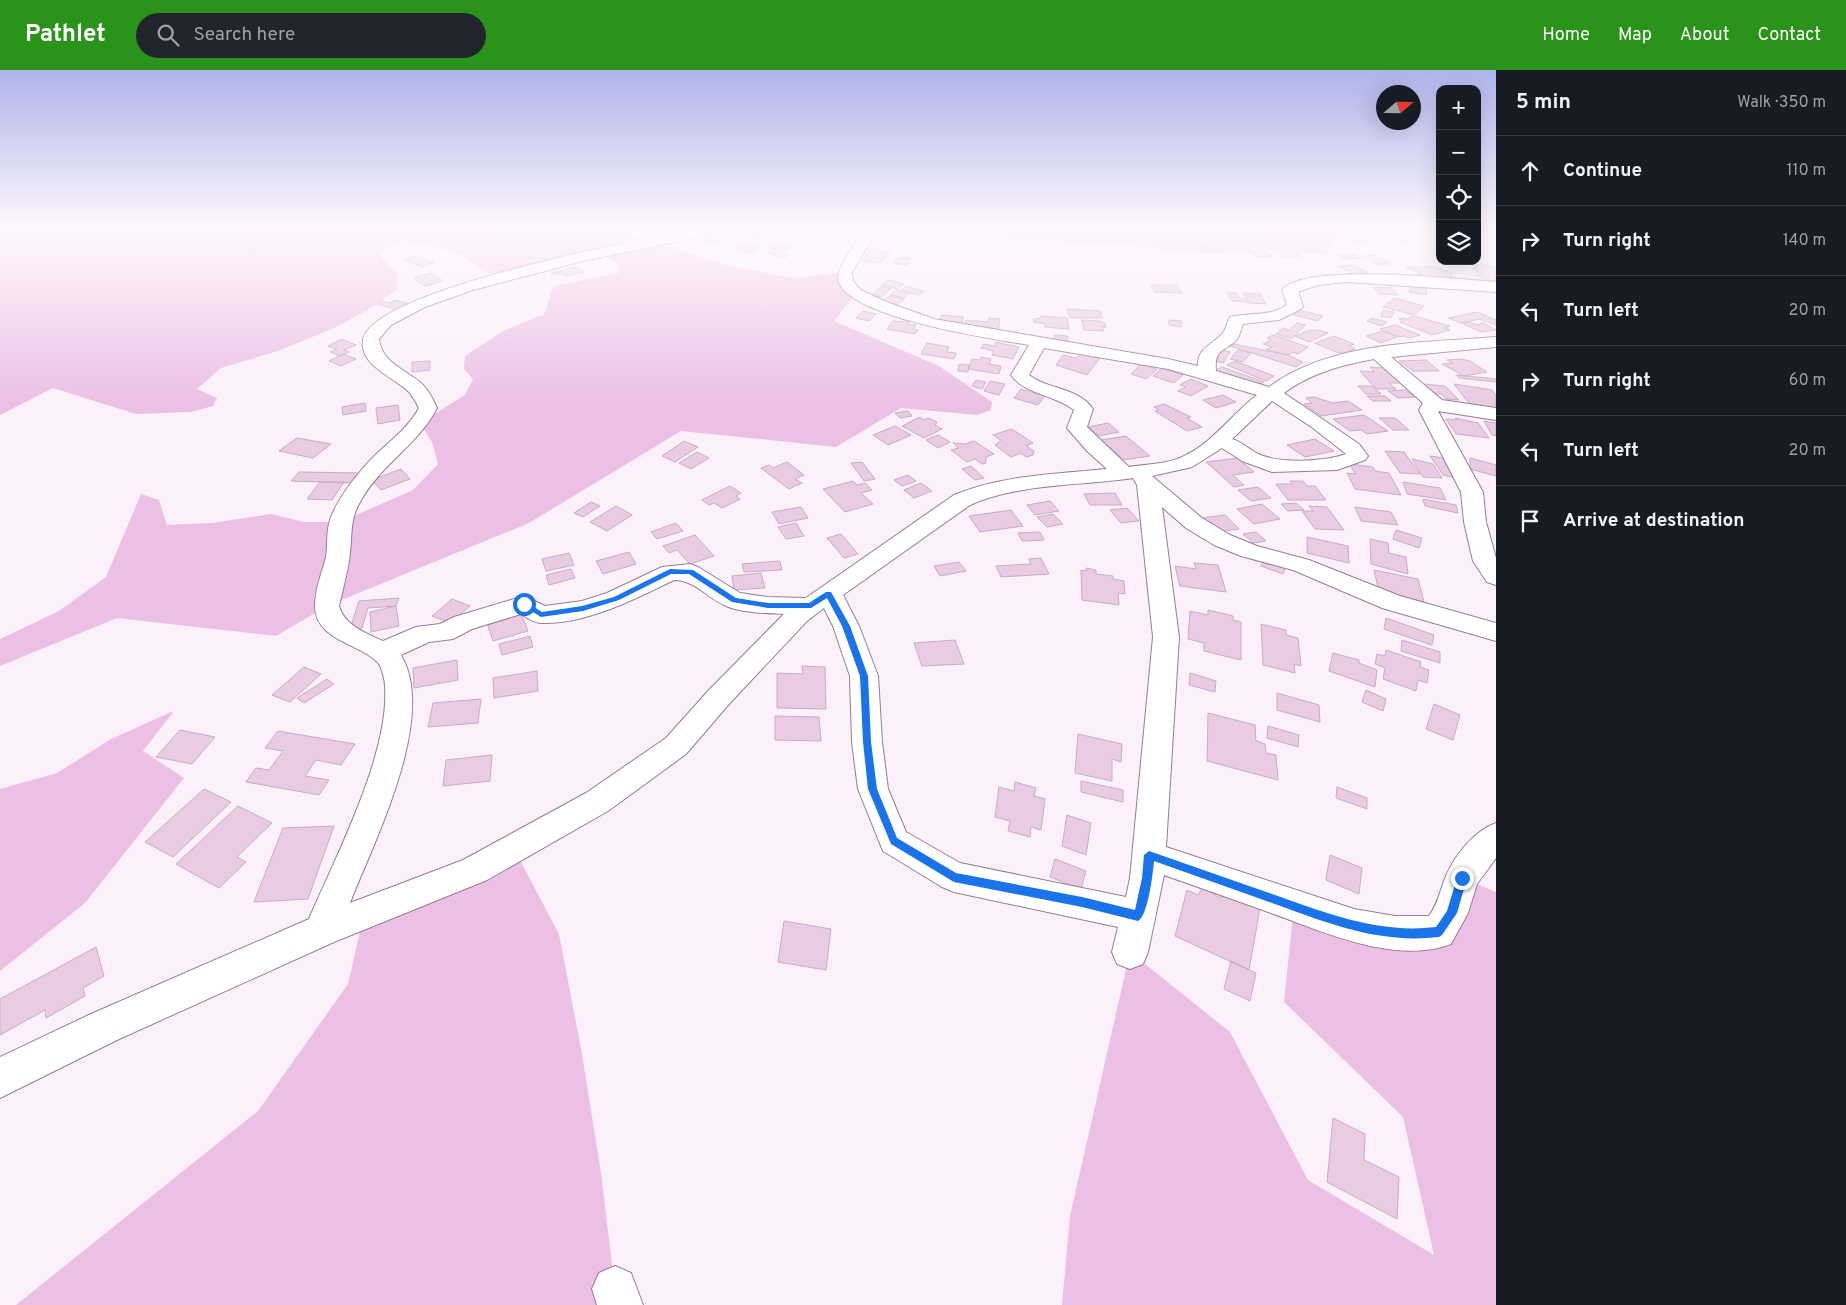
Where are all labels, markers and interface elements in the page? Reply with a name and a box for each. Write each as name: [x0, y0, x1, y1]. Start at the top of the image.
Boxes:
search box: [136, 13, 486, 58]
text: Pathlet: [25, 20, 106, 50]
icon: search: [154, 21, 182, 49]
text: Search here: [194, 23, 295, 47]
text: Home: [1542, 24, 1590, 47]
text: Map: [1618, 24, 1652, 47]
text: About: [1680, 24, 1729, 47]
text: Contact: [1757, 24, 1821, 47]
north arrow: [1376, 85, 1421, 130]
map controls: [1436, 85, 1481, 265]
button: +: [1436, 85, 1481, 130]
text: 5 min: [1516, 89, 1571, 116]
text: Walk · 350 m: [1737, 93, 1826, 113]
button: −: [1436, 130, 1481, 175]
icon: ahead: [1516, 157, 1544, 185]
text: Continue: [1563, 159, 1642, 183]
text: 110 m: [1786, 161, 1826, 181]
button: locate: [1436, 175, 1481, 220]
button: layers: [1436, 220, 1481, 265]
icon: right: [1516, 227, 1544, 255]
text: Turn right: [1563, 229, 1651, 253]
text: 140 m: [1783, 231, 1826, 251]
icon: left: [1516, 297, 1544, 325]
text: Turn left: [1563, 299, 1639, 323]
text: 20 m: [1789, 301, 1826, 321]
icon: right: [1516, 367, 1544, 395]
text: Turn right: [1563, 369, 1651, 393]
text: 60 m: [1789, 371, 1826, 391]
icon: left: [1516, 437, 1544, 465]
text: Turn left: [1563, 439, 1639, 463]
text: 20 m: [1789, 441, 1826, 461]
icon: arrive: [1516, 507, 1544, 535]
text: Arrive at destination: [1563, 509, 1744, 533]
route start: [513, 593, 536, 616]
route end: [1451, 867, 1474, 890]

